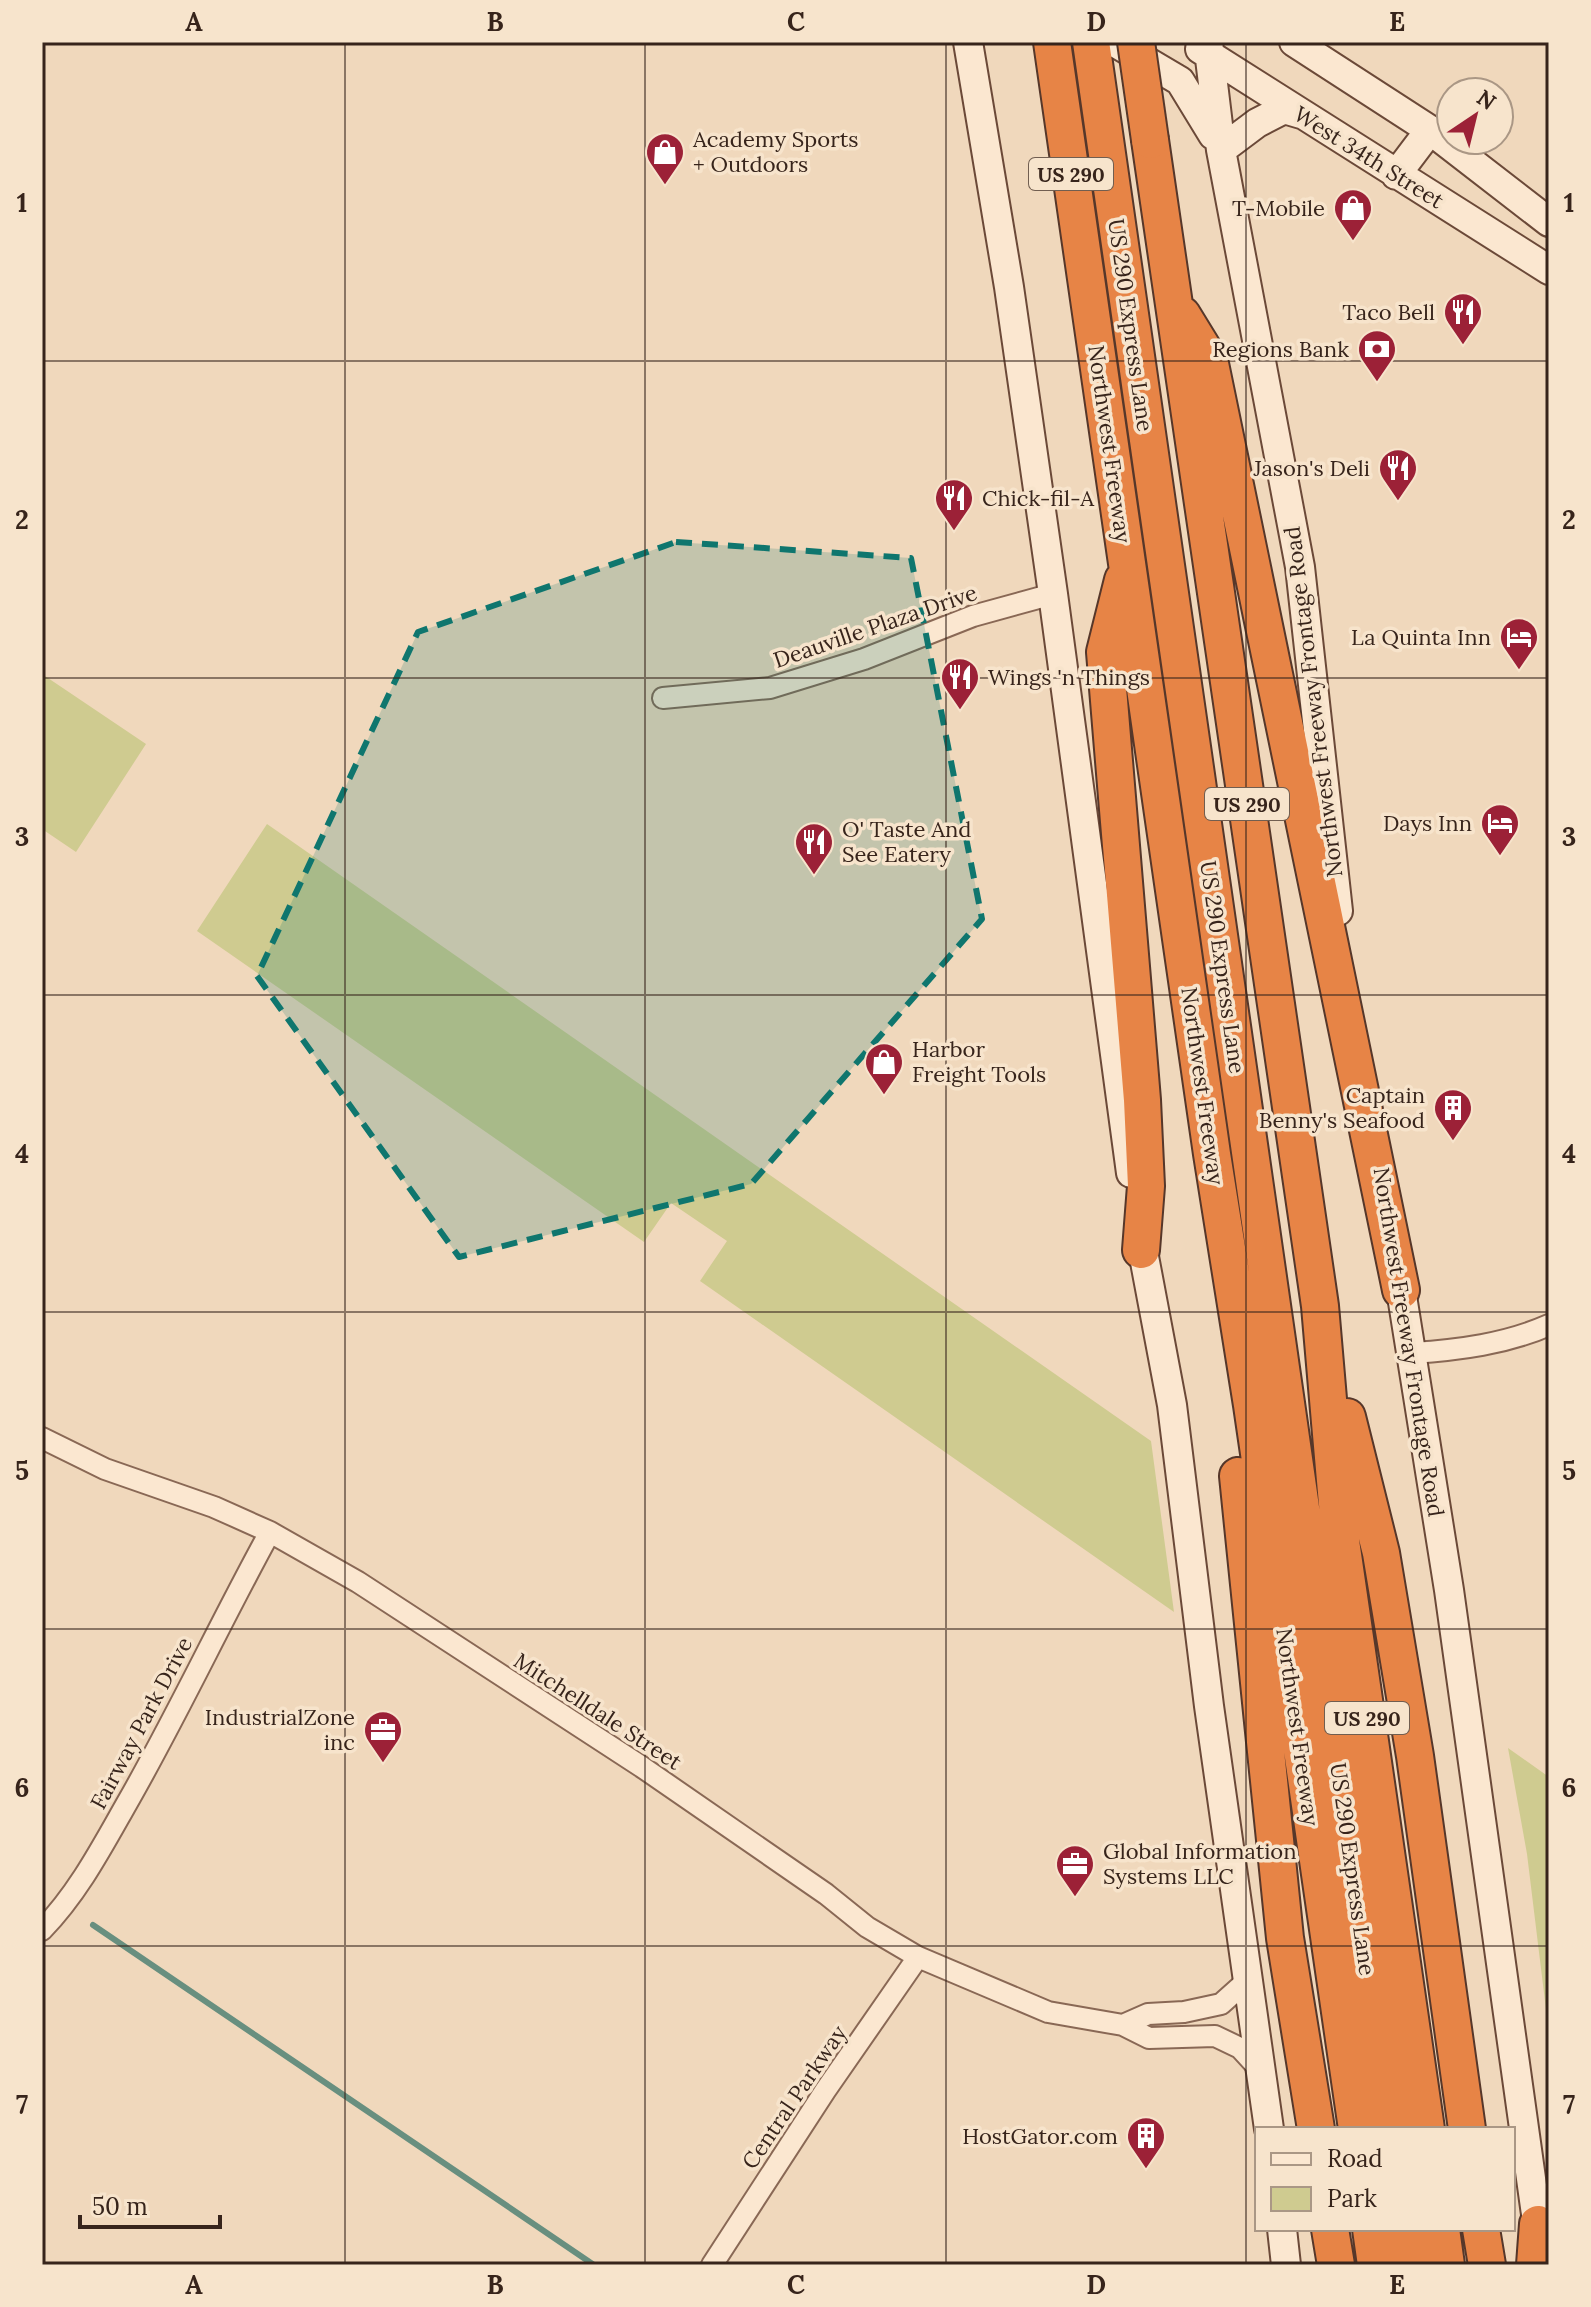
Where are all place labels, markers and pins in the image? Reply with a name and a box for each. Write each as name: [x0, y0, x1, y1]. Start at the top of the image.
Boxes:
place label: Academy Sports + Outdoors: [692, 125, 859, 178]
shop icon: Academy Sports + Outdoors: [644, 131, 686, 186]
shop icon: T-Mobile: [1332, 187, 1374, 242]
place label: T-Mobile: [1232, 194, 1325, 222]
restaurant icon: Taco Bell: [1442, 291, 1484, 346]
place label: Taco Bell: [1342, 298, 1435, 326]
bank icon: Regions Bank: [1356, 328, 1398, 383]
place label: Regions Bank: [1212, 335, 1349, 363]
restaurant icon: Jason's Deli: [1377, 447, 1419, 502]
place label: Jason's Deli: [1253, 454, 1370, 482]
restaurant icon: Chick-fil-A: [933, 477, 975, 532]
place label: Chick-fil-A: [982, 484, 1095, 512]
hotel icon: La Quinta Inn: [1498, 616, 1540, 671]
place label: La Quinta Inn: [1351, 623, 1491, 651]
restaurant icon: Wings 'n Things: [939, 656, 981, 711]
place label: Wings 'n Things: [988, 663, 1150, 691]
hotel icon: Days Inn: [1479, 802, 1521, 857]
place label: Days Inn: [1383, 809, 1472, 837]
place label: O' Taste And See Eatery: [842, 815, 971, 868]
restaurant icon: O' Taste And See Eatery: [793, 821, 835, 876]
place label: Harbor Freight Tools: [912, 1035, 1046, 1088]
shop icon: Harbor Freight Tools: [863, 1041, 905, 1096]
place label: Captain Benny's Seafood: [1259, 1081, 1425, 1134]
building icon: Captain Benny's Seafood: [1432, 1087, 1474, 1142]
place label: IndustrialZone inc: [205, 1703, 355, 1756]
office icon: IndustrialZone inc: [362, 1709, 404, 1764]
place label: Global Information Systems LLC: [1103, 1837, 1297, 1890]
office icon: Global Information Systems LLC: [1054, 1843, 1096, 1898]
building icon: HostGator.com: [1125, 2115, 1167, 2170]
place label: HostGator.com: [962, 2122, 1118, 2150]

